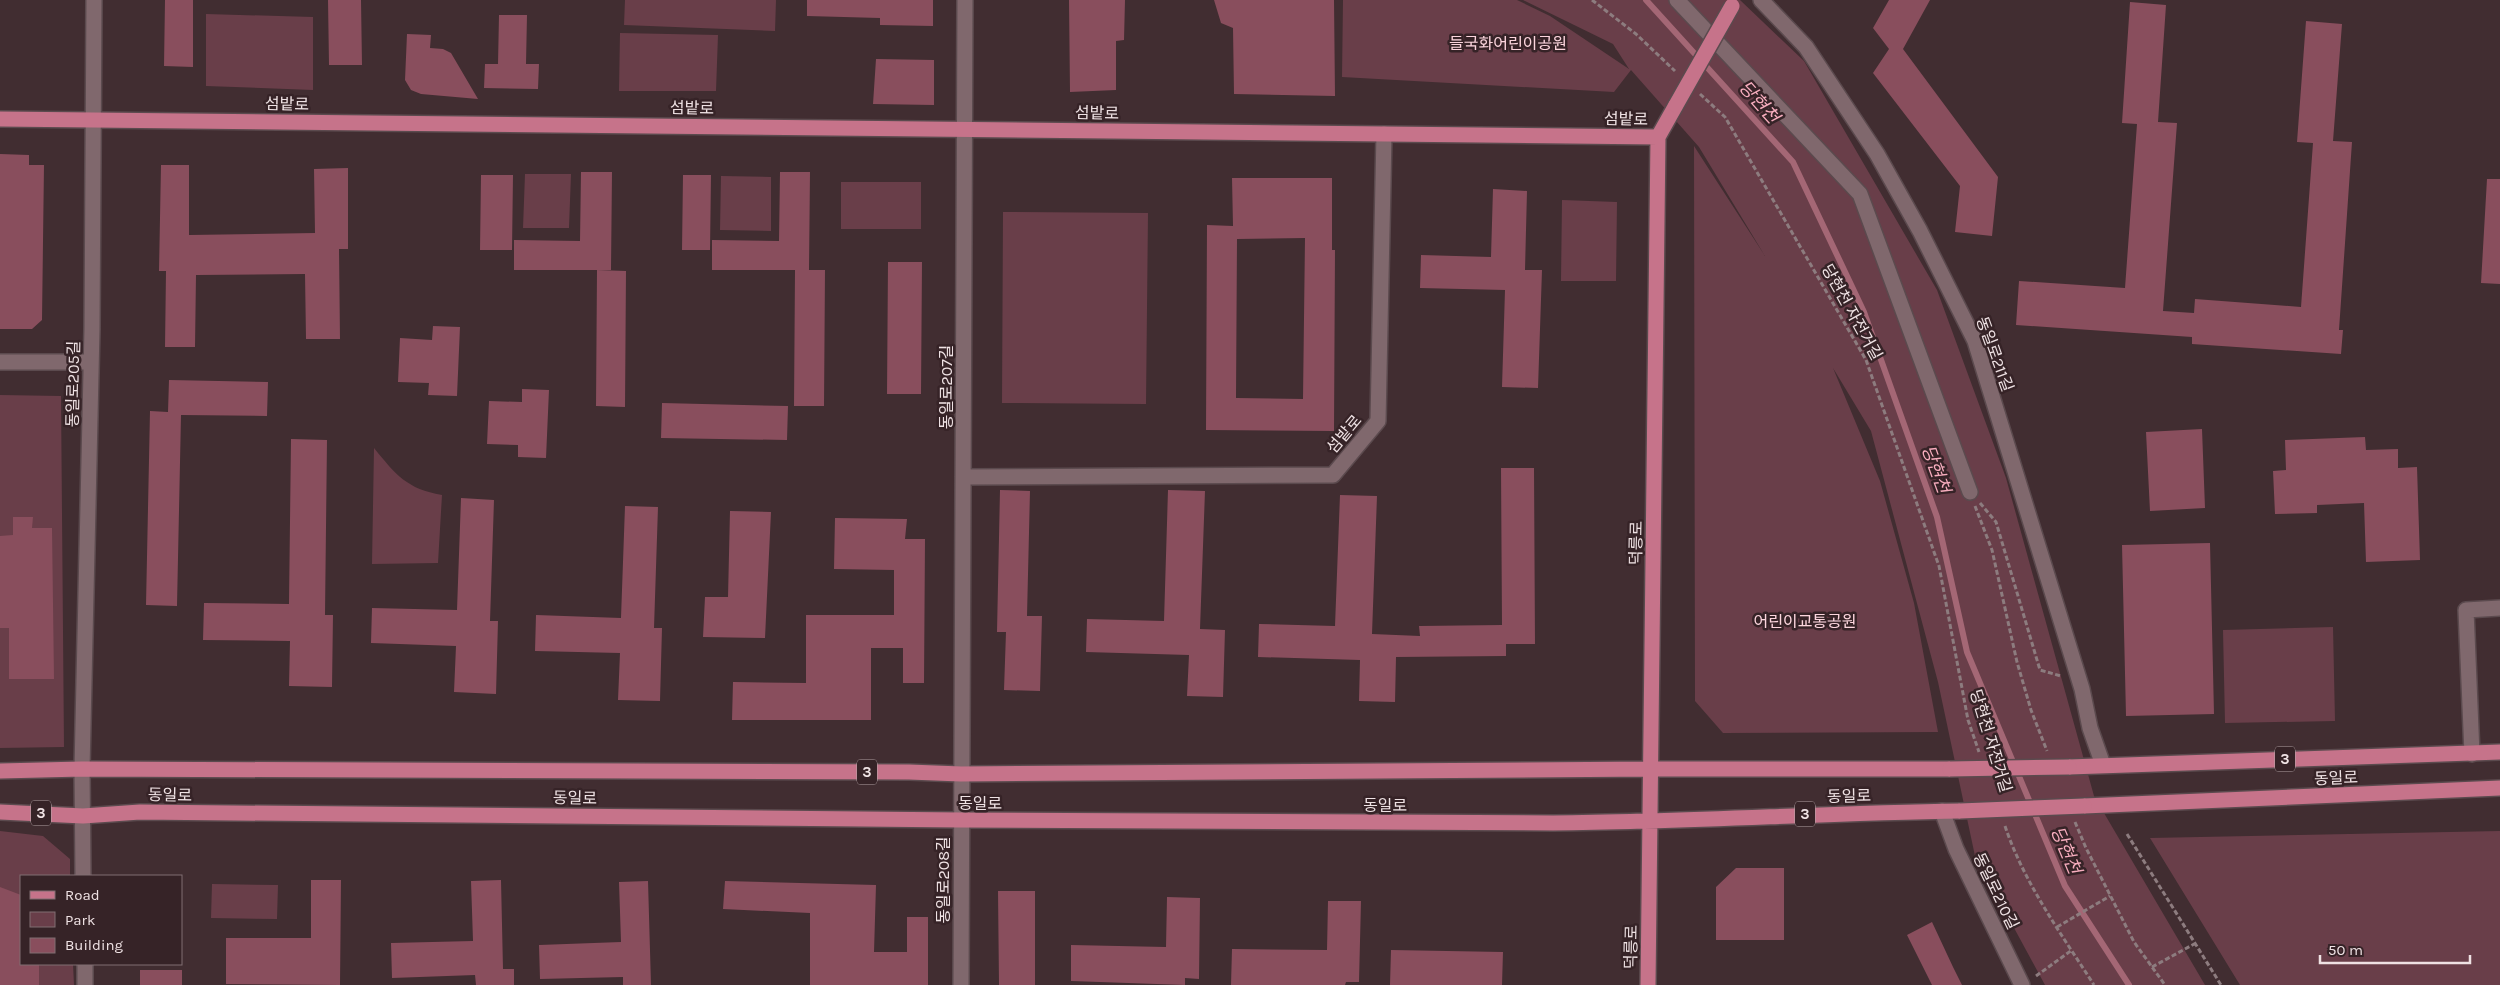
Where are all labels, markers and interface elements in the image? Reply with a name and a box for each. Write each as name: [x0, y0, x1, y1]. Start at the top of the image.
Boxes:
park label: 들국화어린이공원: [1449, 34, 1567, 53]
water label: 당현천: [1734, 76, 1785, 130]
street label: 섬밭로: [265, 94, 310, 114]
street label: 섬밭로: [670, 98, 715, 118]
street label: 섬밭로: [1075, 103, 1120, 123]
street label: 섬밭로: [1604, 109, 1649, 129]
street label: 당현천 자전거길: [1818, 261, 1886, 363]
street label: 동일로211길: [1973, 314, 2017, 394]
street label: 동일로205길: [63, 340, 83, 428]
street label: 동일로207길: [937, 344, 956, 430]
street label: 섬밭로: [1323, 411, 1366, 457]
water label: 당현천: [1917, 442, 1956, 498]
street label: 덕릉로: [1626, 520, 1646, 565]
park label: 어린이교통공원: [1753, 612, 1857, 631]
street label: 당현천 자전거길: [1966, 687, 2016, 795]
road number: 3: [2275, 746, 2295, 772]
road number: 3: [857, 760, 877, 784]
street label: 동일로: [2314, 768, 2359, 788]
street label: 동일로: [148, 785, 193, 805]
street label: 동일로: [1827, 786, 1872, 806]
street label: 동일로: [553, 788, 598, 808]
street label: 동일로: [958, 794, 1002, 813]
street label: 동일로: [1363, 796, 1407, 815]
road number: 3: [31, 800, 51, 826]
road number: 3: [1795, 802, 1815, 826]
water label: 당현천: [2046, 823, 2087, 879]
street label: 동일로208길: [934, 836, 953, 924]
street label: 동일로210길: [1969, 850, 2023, 932]
legend: [20, 875, 182, 965]
text: Road: [65, 886, 100, 904]
text: Park: [65, 911, 95, 929]
street label: 덕릉로: [1621, 924, 1641, 969]
scale bar: [2320, 932, 2470, 964]
text: Building: [65, 936, 123, 954]
text: 50 m: [2328, 941, 2363, 959]

